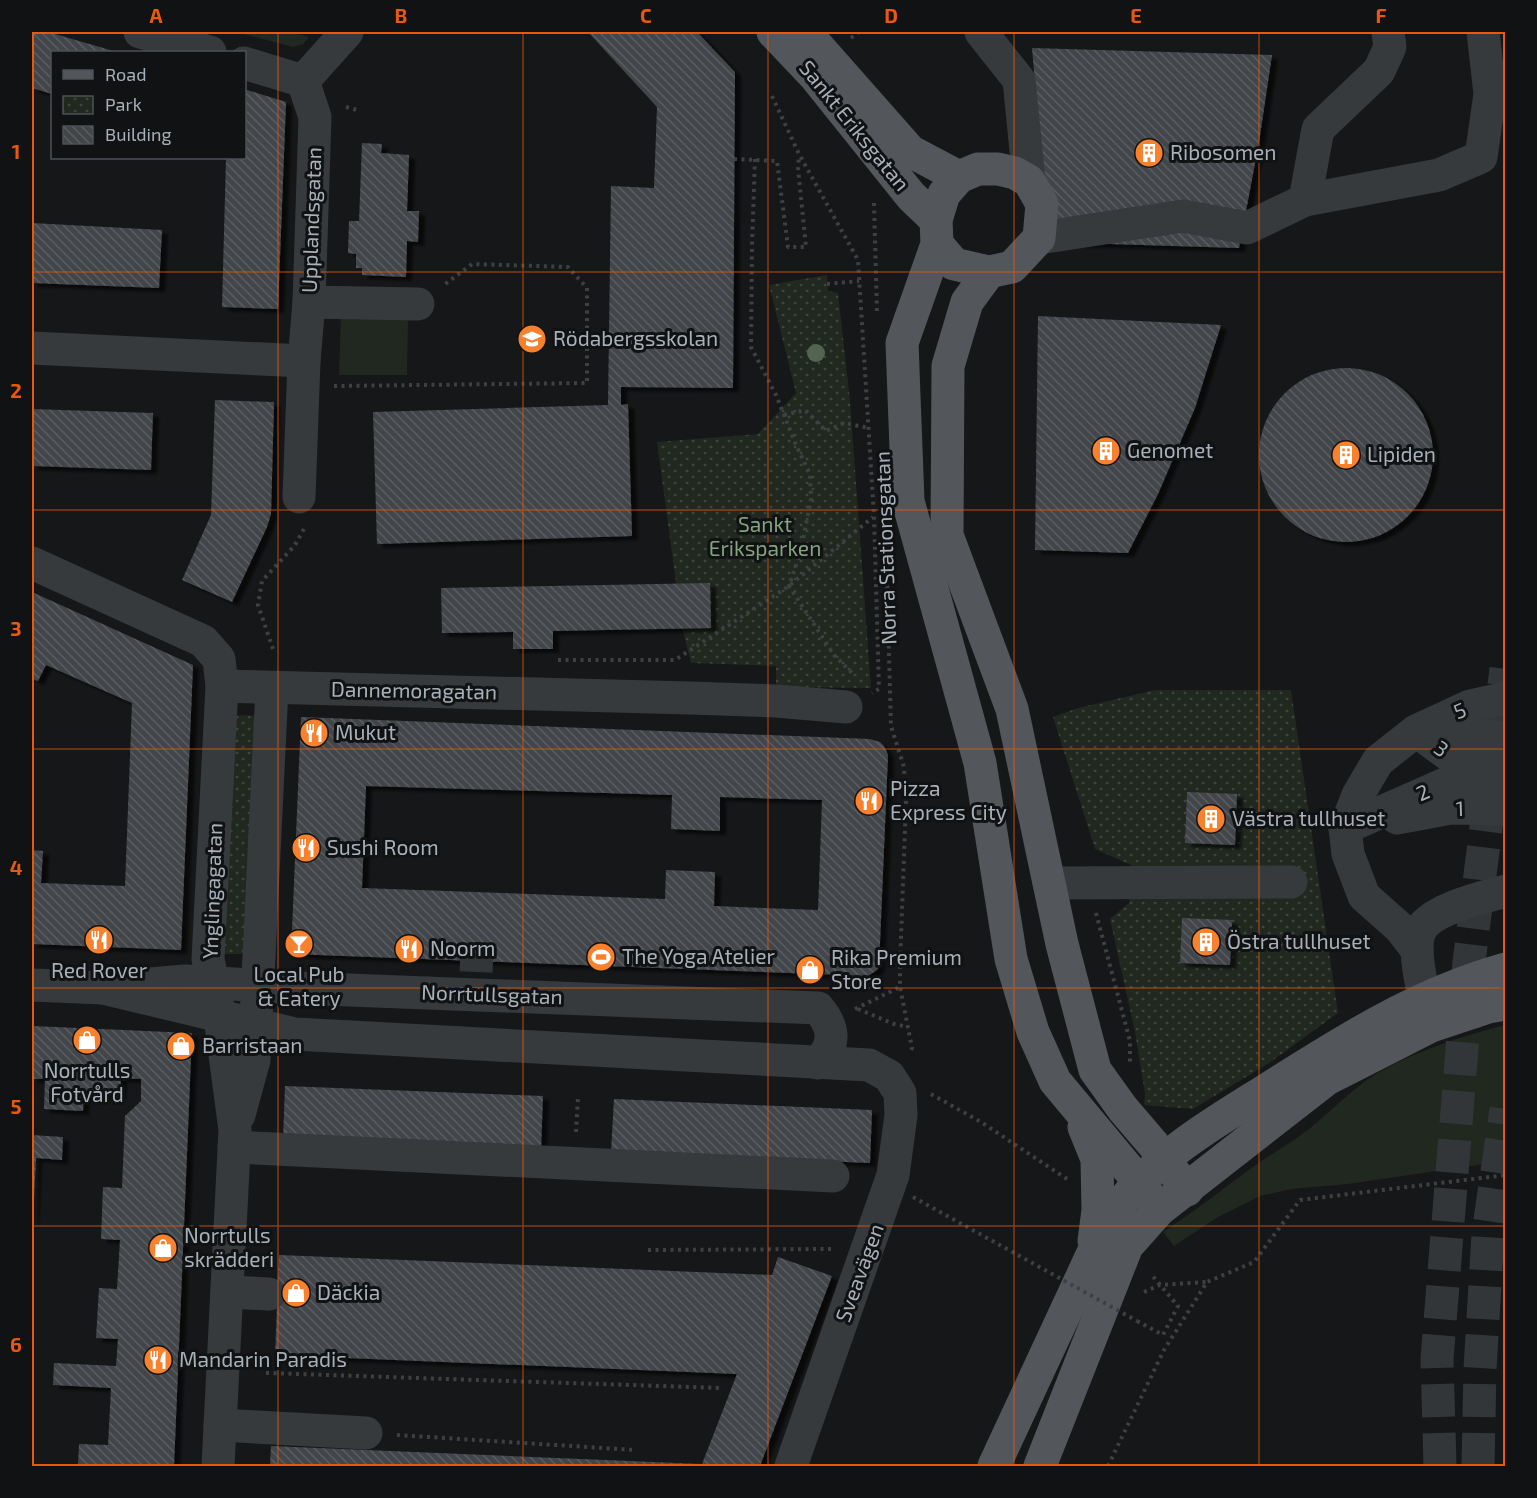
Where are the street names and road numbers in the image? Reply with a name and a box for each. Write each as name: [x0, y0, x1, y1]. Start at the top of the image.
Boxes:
street label: Sankt Eriksgatan: [795, 55, 915, 195]
street label: Upplandsgatan: [295, 147, 326, 293]
street label: Norra Stationsgatan: [869, 451, 900, 645]
street label: Dannemoragatan: [331, 676, 497, 703]
street label: 5: [1449, 696, 1469, 723]
street label: 3: [1430, 734, 1454, 761]
street label: 2: [1412, 778, 1433, 805]
street label: 1: [1455, 795, 1465, 820]
street label: Ynglingagatan: [197, 822, 226, 959]
street label: Norrtullsgatan: [421, 979, 563, 1008]
street label: Sveavägen: [829, 1220, 888, 1325]

